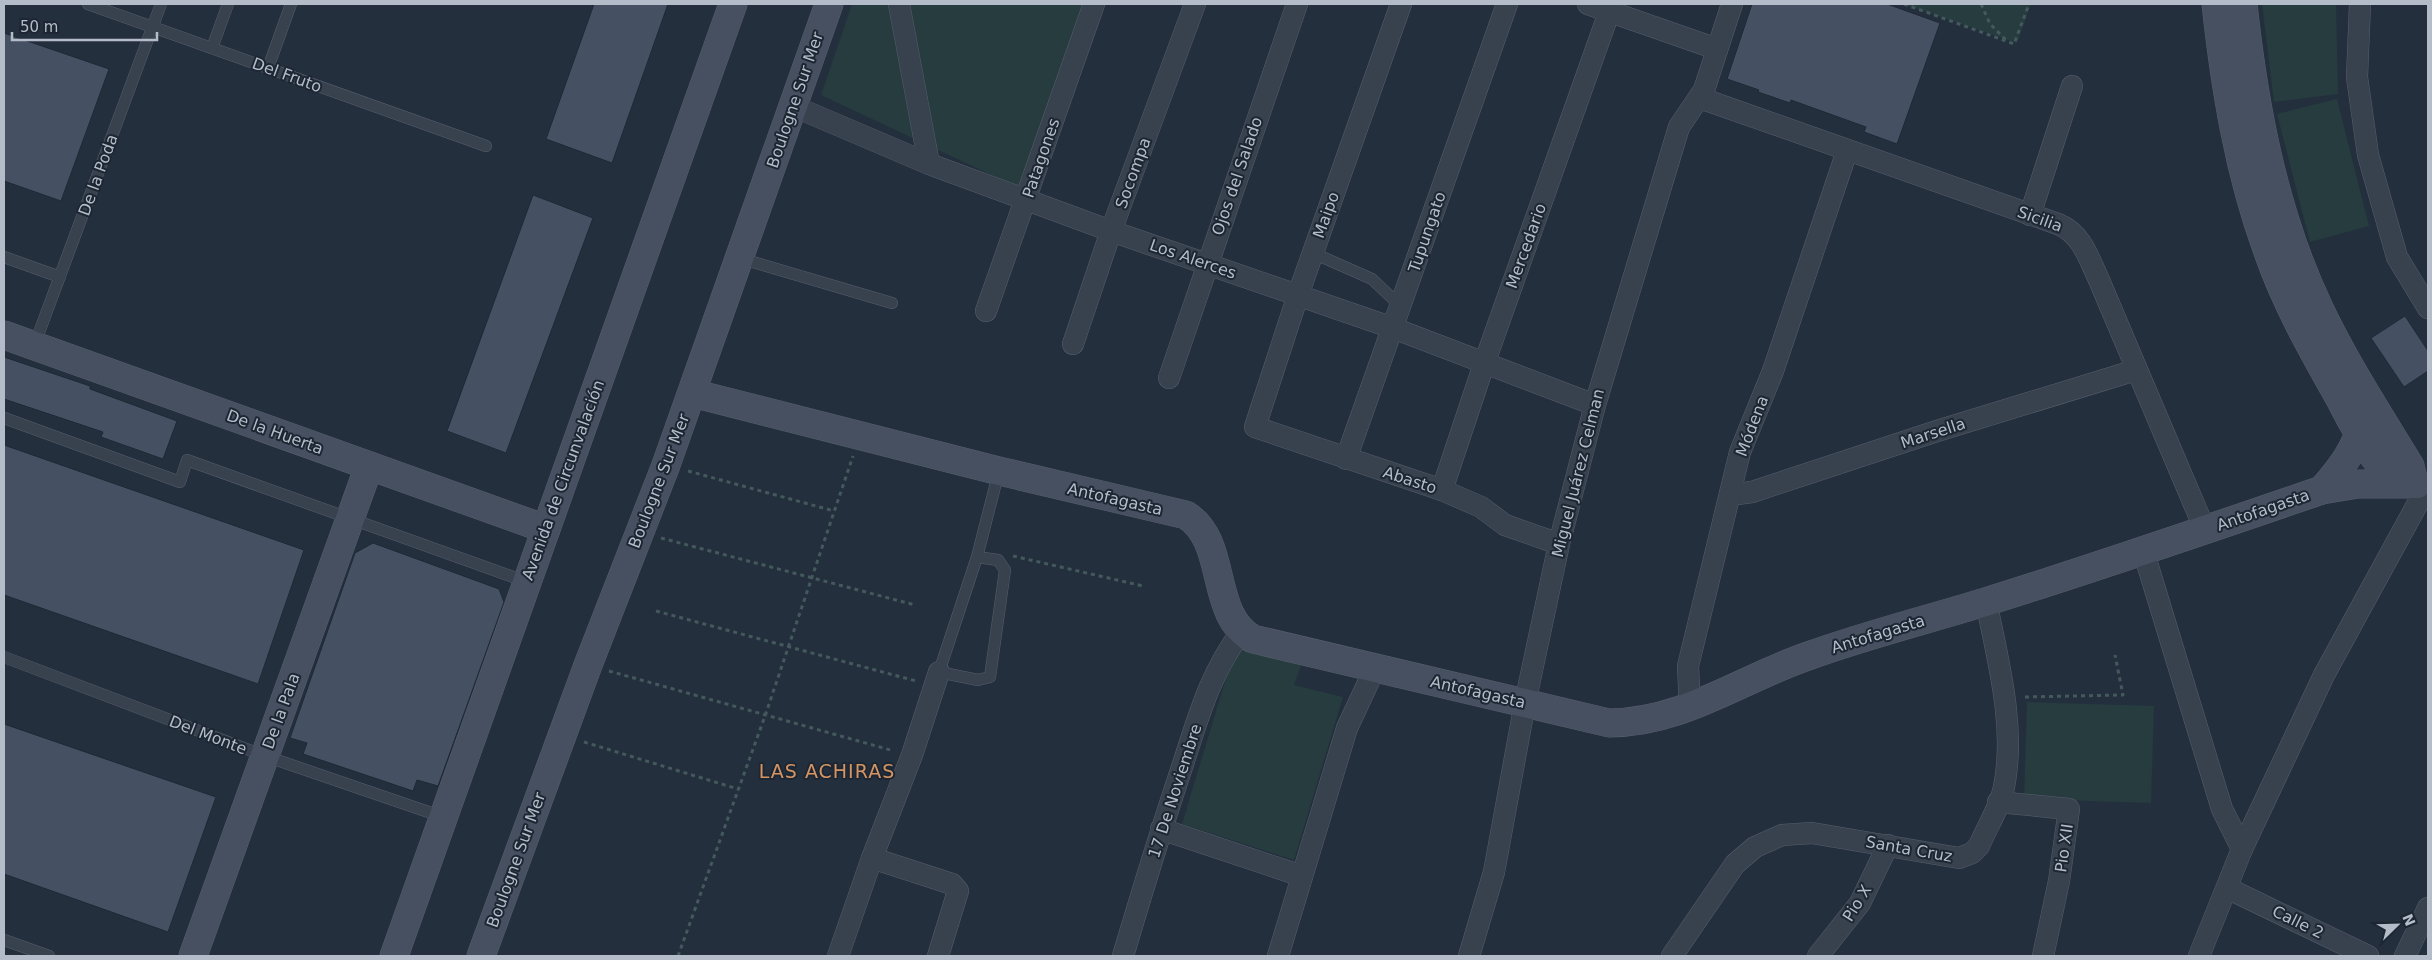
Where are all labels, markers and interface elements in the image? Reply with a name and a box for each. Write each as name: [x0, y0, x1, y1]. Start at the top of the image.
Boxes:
scale bar: [12, 10, 158, 42]
text: 50 m: [20, 18, 58, 36]
street label: Boulogne Sur Mer: [763, 29, 827, 170]
street label: Del Fruto: [250, 54, 324, 96]
street label: Ojos del Salado: [1208, 114, 1266, 238]
street label: Patagones: [1018, 116, 1064, 200]
street label: De la Poda: [74, 132, 122, 218]
street label: Socompa: [1111, 135, 1155, 211]
street label: Maipo: [1309, 189, 1343, 241]
street label: Tupungato: [1404, 189, 1450, 276]
street label: Mercedario: [1502, 201, 1550, 291]
street label: Sicilia: [2015, 202, 2065, 236]
street label: Los Alerces: [1147, 235, 1239, 283]
street label: Avenida de Circunvalación: [518, 377, 608, 583]
street label: Miguel Juárez Celman: [1548, 387, 1608, 559]
street label: Módena: [1732, 393, 1772, 459]
street label: De la Huerta: [224, 406, 326, 458]
street label: Boulogne Sur Mer: [625, 411, 694, 551]
street label: Marsella: [1898, 414, 1968, 452]
street label: Abasto: [1381, 462, 1439, 498]
street label: Antofagasta: [1066, 479, 1164, 519]
street label: Antofagasta: [2214, 485, 2312, 535]
street label: Antofagasta: [1829, 611, 1927, 657]
street label: De la Pala: [258, 670, 304, 752]
street label: Antofagasta: [1429, 672, 1527, 712]
street label: Del Monte: [167, 712, 249, 758]
street label: 17 De Noviembre: [1144, 721, 1206, 861]
district label: LAS ACHIRAS: [759, 760, 895, 782]
street label: Boulogne Sur Mer: [483, 789, 549, 930]
street label: Pio XII: [2051, 822, 2077, 874]
street label: Santa Cruz: [1864, 832, 1954, 866]
street label: Pio X: [1838, 881, 1876, 925]
north arrow: [2372, 900, 2422, 950]
street label: Calle 2: [2269, 901, 2327, 943]
text: N: [2399, 911, 2419, 928]

